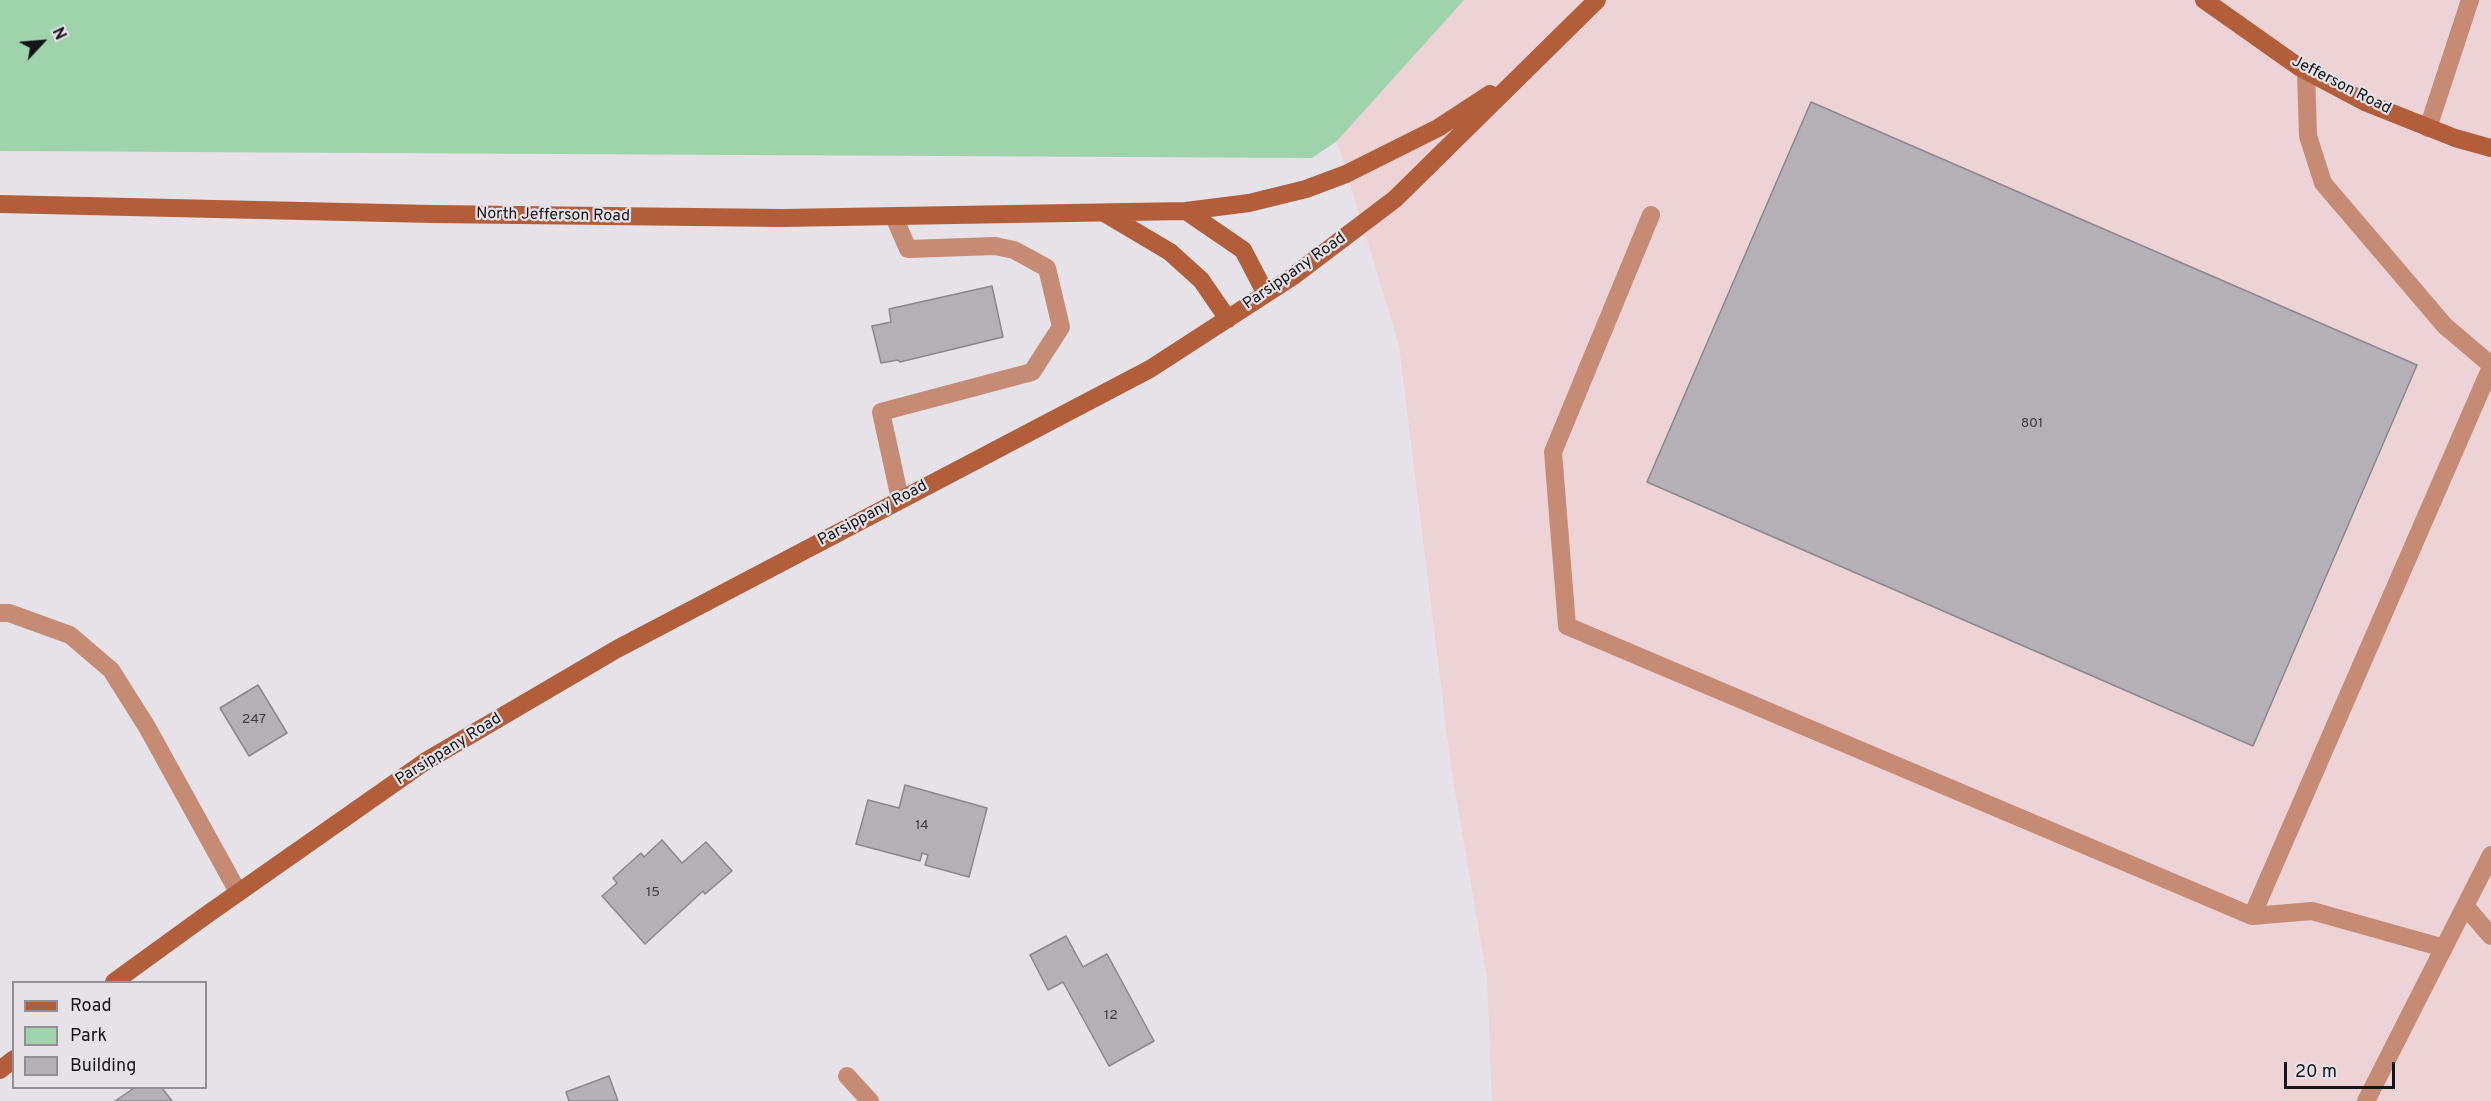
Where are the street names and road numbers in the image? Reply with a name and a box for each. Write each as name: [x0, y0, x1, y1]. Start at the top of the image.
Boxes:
street label: Jefferson Road: [2288, 53, 2394, 119]
street label: North Jefferson Road: [476, 205, 630, 227]
street label: Parsippany Road: [1240, 229, 1350, 315]
street label: Parsippany Road: [815, 477, 931, 551]
street label: Parsippany Road: [393, 710, 505, 790]

